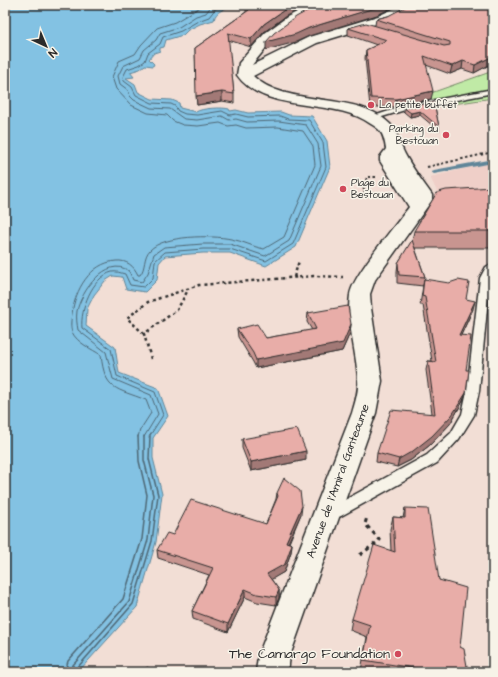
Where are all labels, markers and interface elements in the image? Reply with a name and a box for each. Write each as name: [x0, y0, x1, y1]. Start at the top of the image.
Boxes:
north arrow: [26, 26, 66, 66]
text: N: [45, 45, 60, 61]
place label: La petite buffet: [379, 98, 457, 112]
marker: La petite buffet: [366, 100, 376, 110]
place label: Parking du Bestouan: [389, 122, 438, 148]
marker: Parking du Bestouan: [441, 130, 451, 140]
place label: Plage du Bestouan: [351, 176, 393, 202]
marker: Plage du Bestouan: [338, 184, 348, 194]
street label: Avenue de l'Amiral Ganteaume: [302, 401, 374, 561]
place label: The Camargo Foundation: [229, 644, 390, 664]
marker: The Camargo Foundation: [393, 649, 403, 659]

